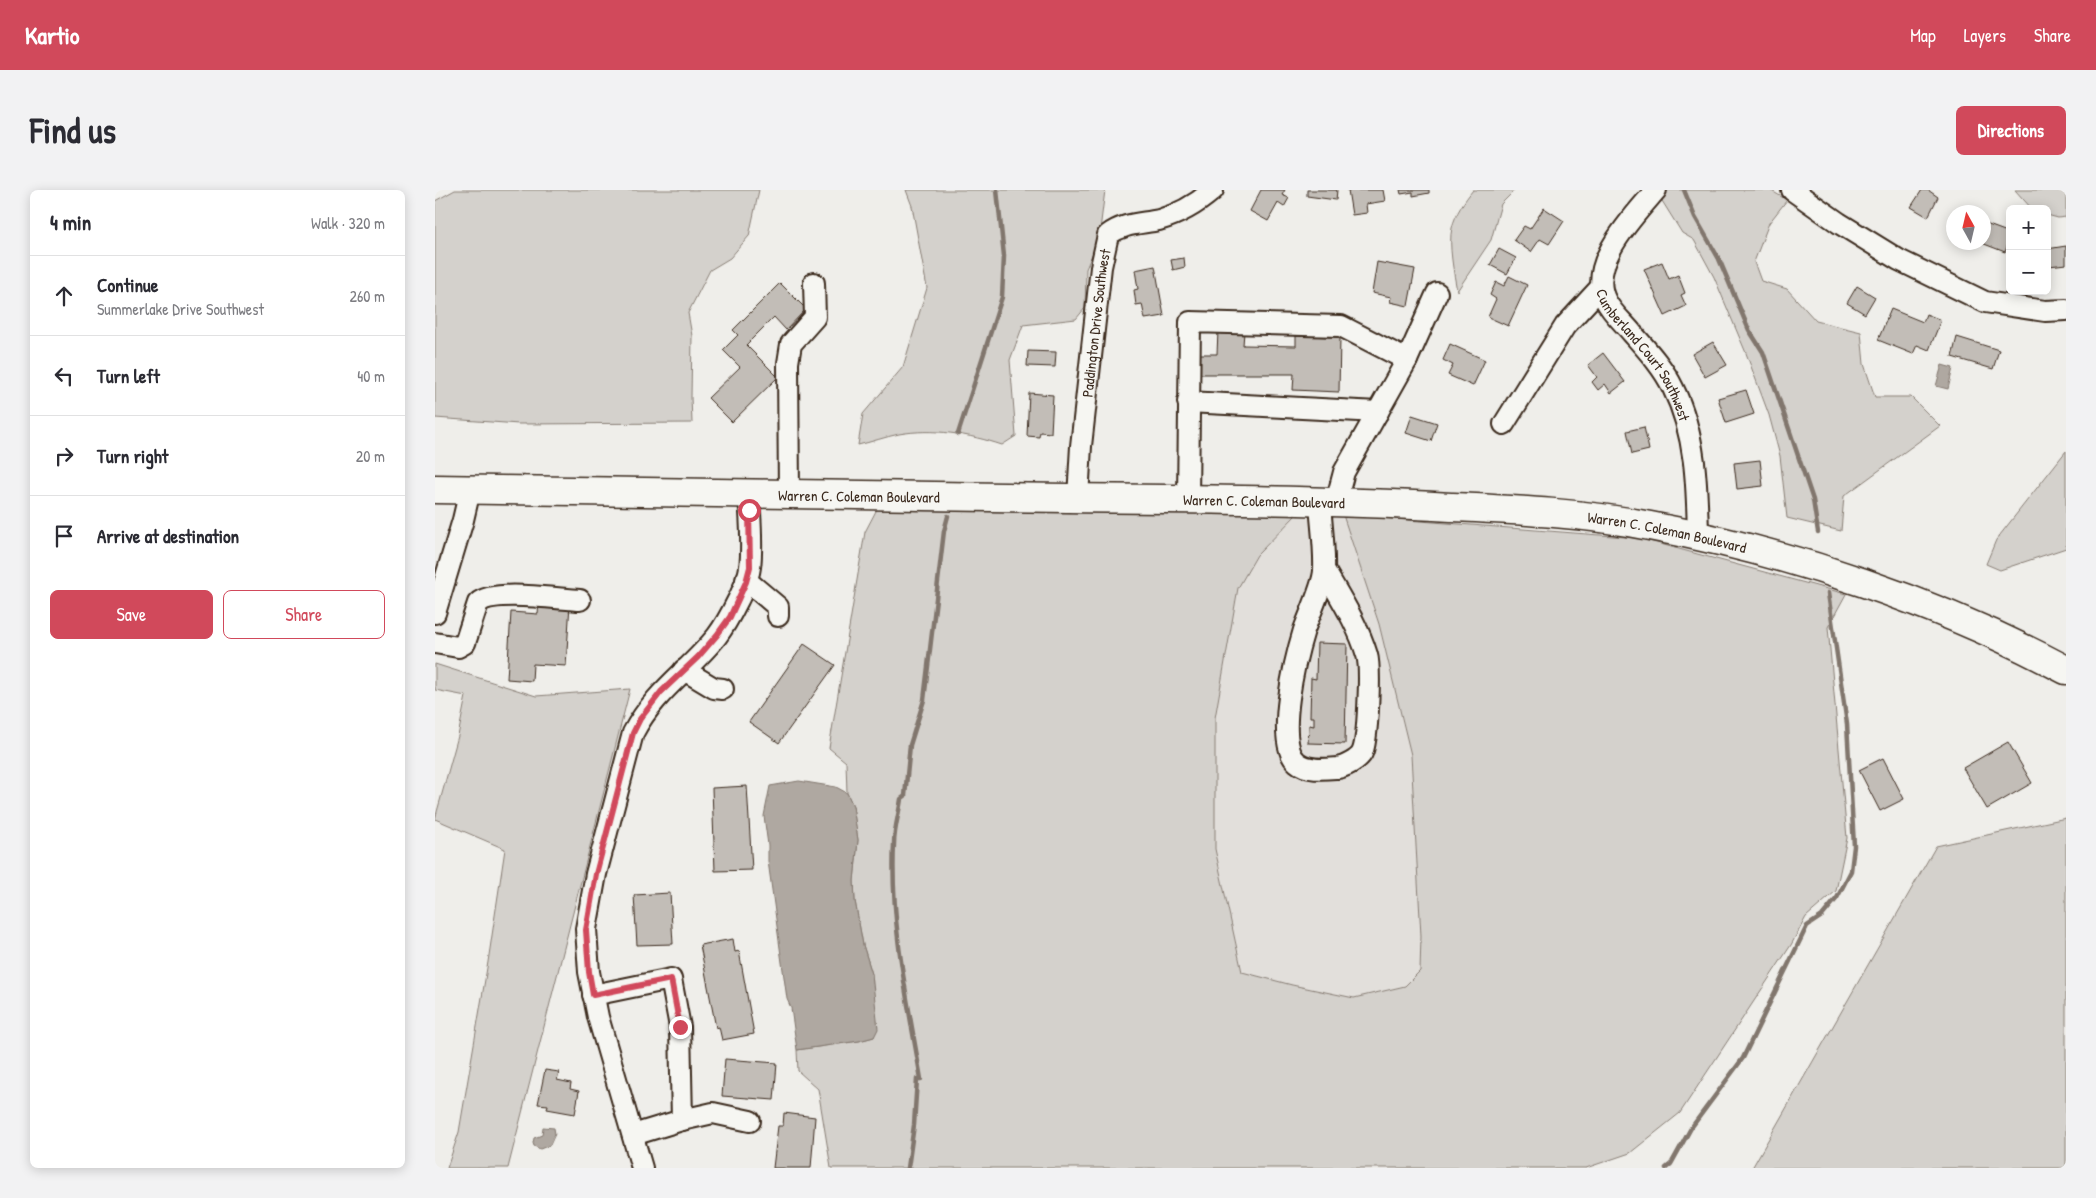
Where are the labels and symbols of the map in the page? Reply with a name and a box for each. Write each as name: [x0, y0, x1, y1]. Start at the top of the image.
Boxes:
north arrow: [1946, 205, 1991, 250]
street label: Paddington Drive Southwest: [1076, 246, 1115, 398]
street label: Cumberland Court Southwest: [1592, 286, 1696, 424]
street label: Warren C. Coleman Boulevard: [778, 484, 940, 507]
street label: Warren C. Coleman Boulevard: [1183, 489, 1345, 513]
route start: [738, 499, 761, 522]
street label: Warren C. Coleman Boulevard: [1586, 506, 1749, 558]
route end: [669, 1016, 692, 1039]

